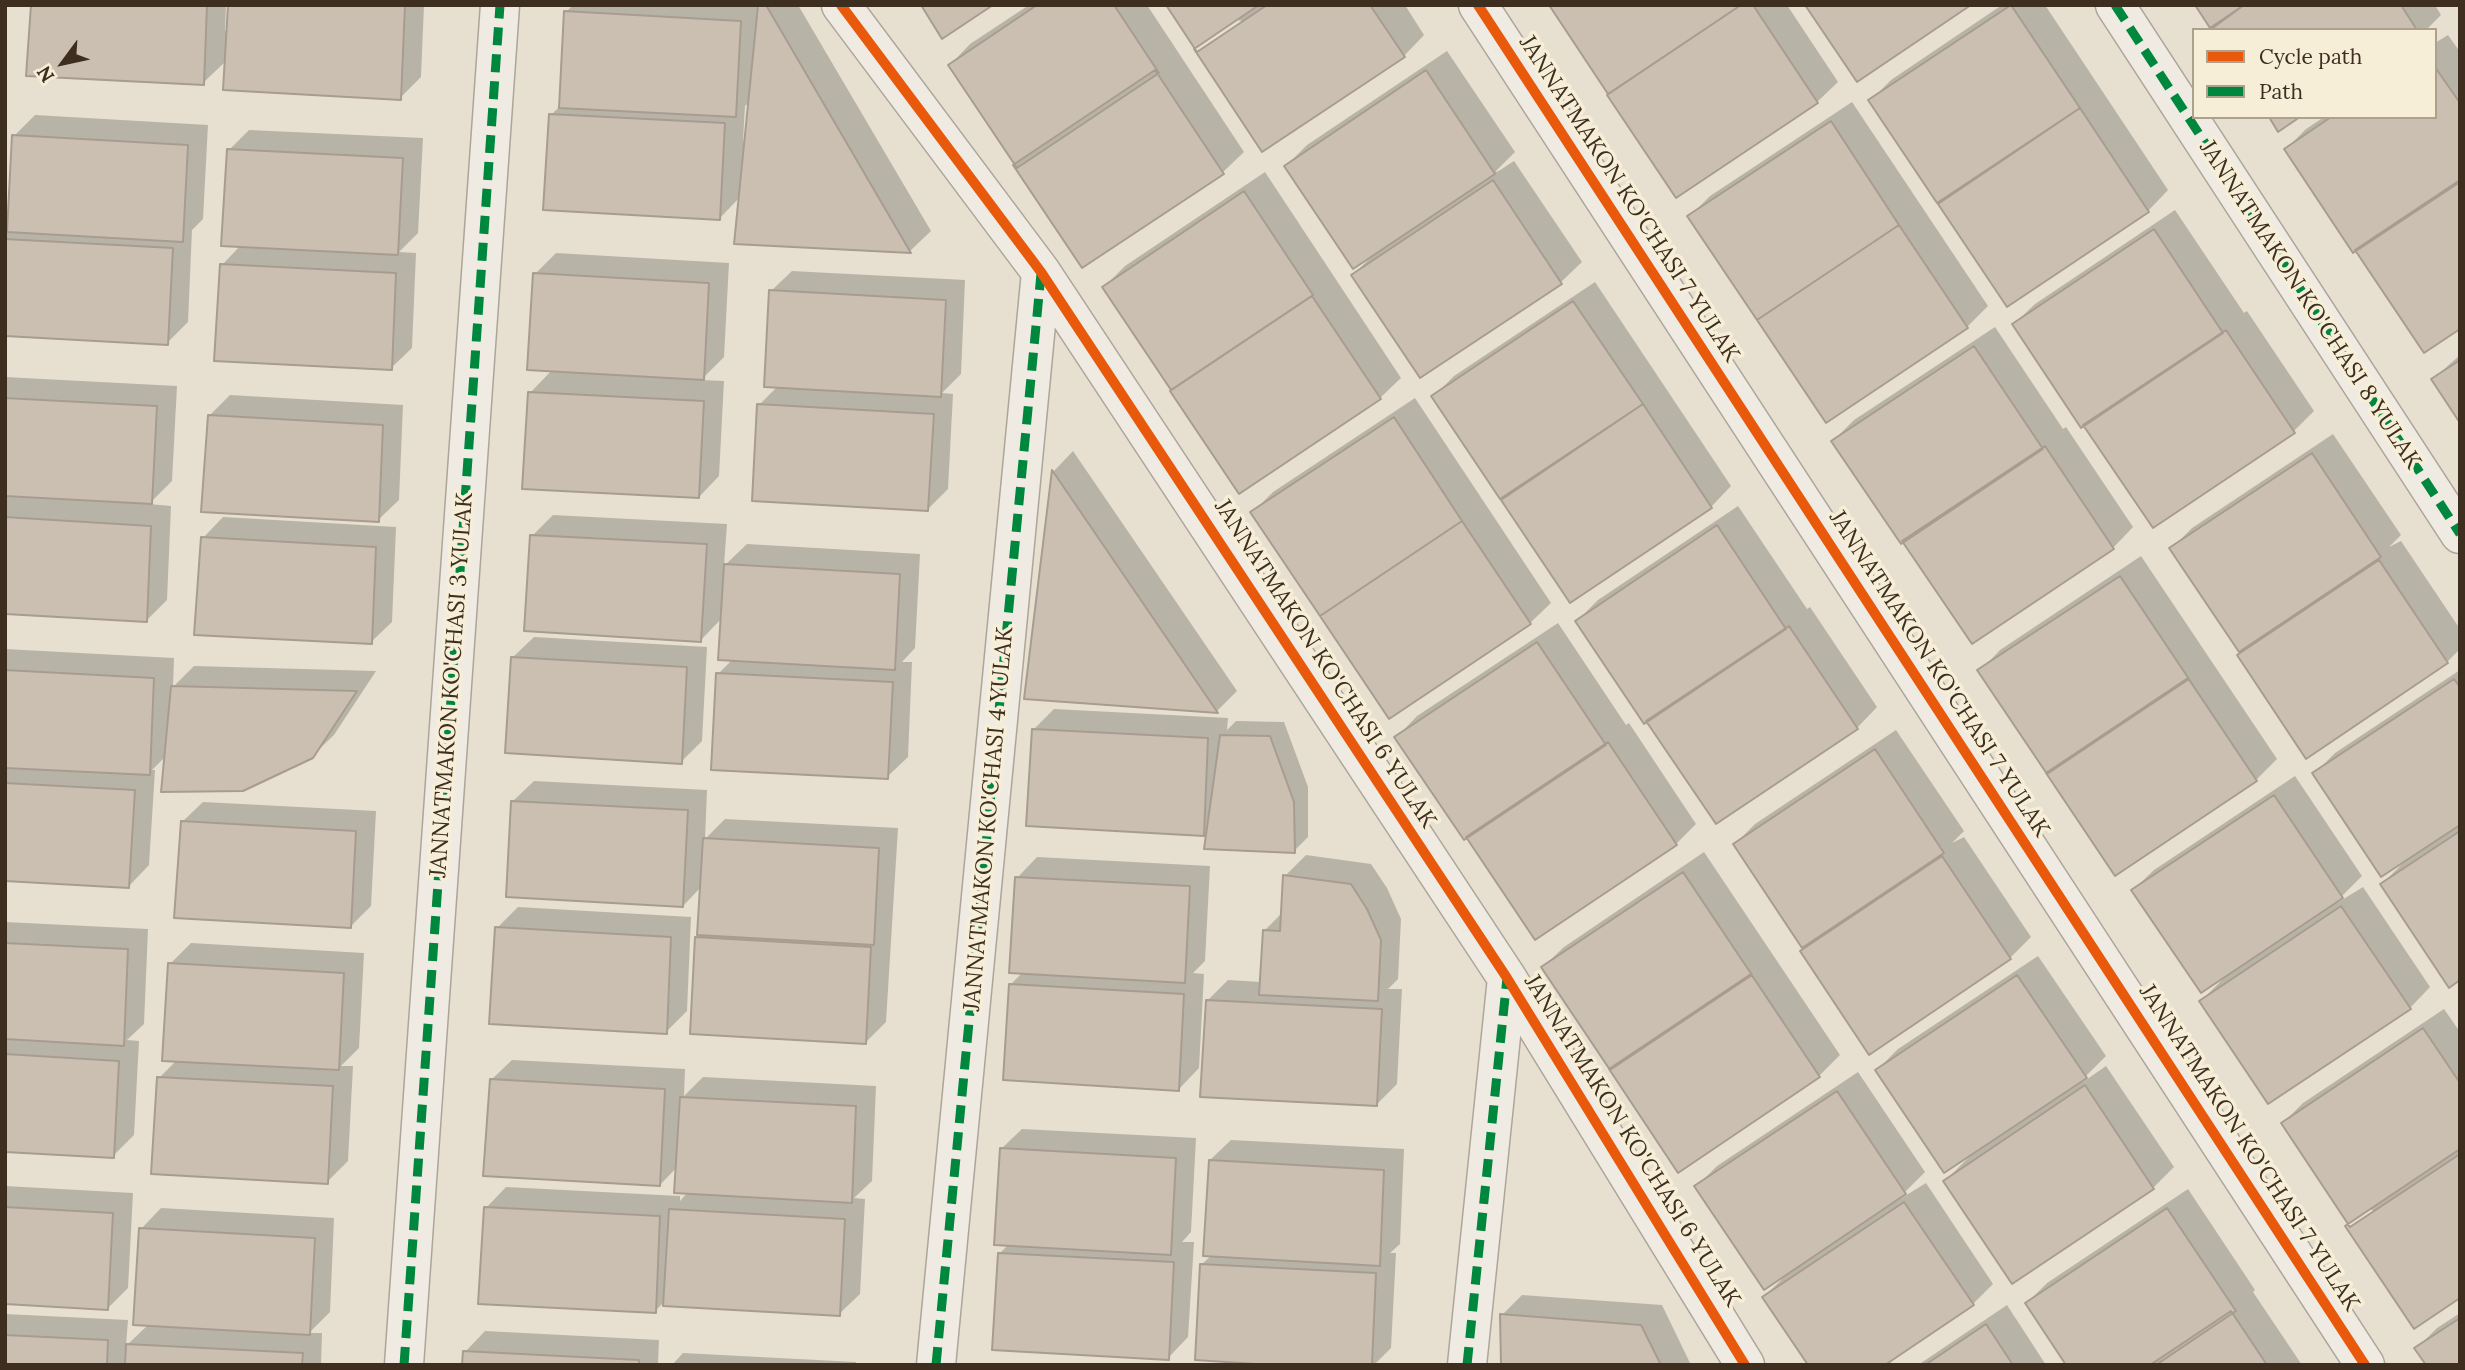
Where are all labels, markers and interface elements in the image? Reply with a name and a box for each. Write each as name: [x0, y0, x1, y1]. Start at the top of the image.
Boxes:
north arrow: [28, 28, 98, 98]
legend: [2192, 28, 2437, 119]
street label: JANNATMAKON KO'CHASI 7 YULAK: [1513, 30, 1745, 368]
text: Cycle path: [2259, 43, 2362, 70]
text: N: [31, 62, 59, 87]
text: Path: [2259, 78, 2303, 105]
street label: JANNATMAKON KO'CHASI 8 YULAK: [2193, 136, 2427, 474]
street label: JANNATMAKON KO'CHASI 3 YULAK: [425, 491, 479, 879]
street label: JANNATMAKON KO'CHASI 6 YULAK: [1208, 494, 1442, 834]
street label: JANNATMAKON KO'CHASI 7 YULAK: [1823, 505, 2055, 843]
street label: JANNATMAKON KO'CHASI 4 YULAK: [958, 626, 1020, 1012]
street label: JANNATMAKON KO'CHASI 6 YULAK: [1518, 970, 1746, 1312]
street label: JANNATMAKON KO'CHASI 7 YULAK: [2133, 979, 2365, 1317]

